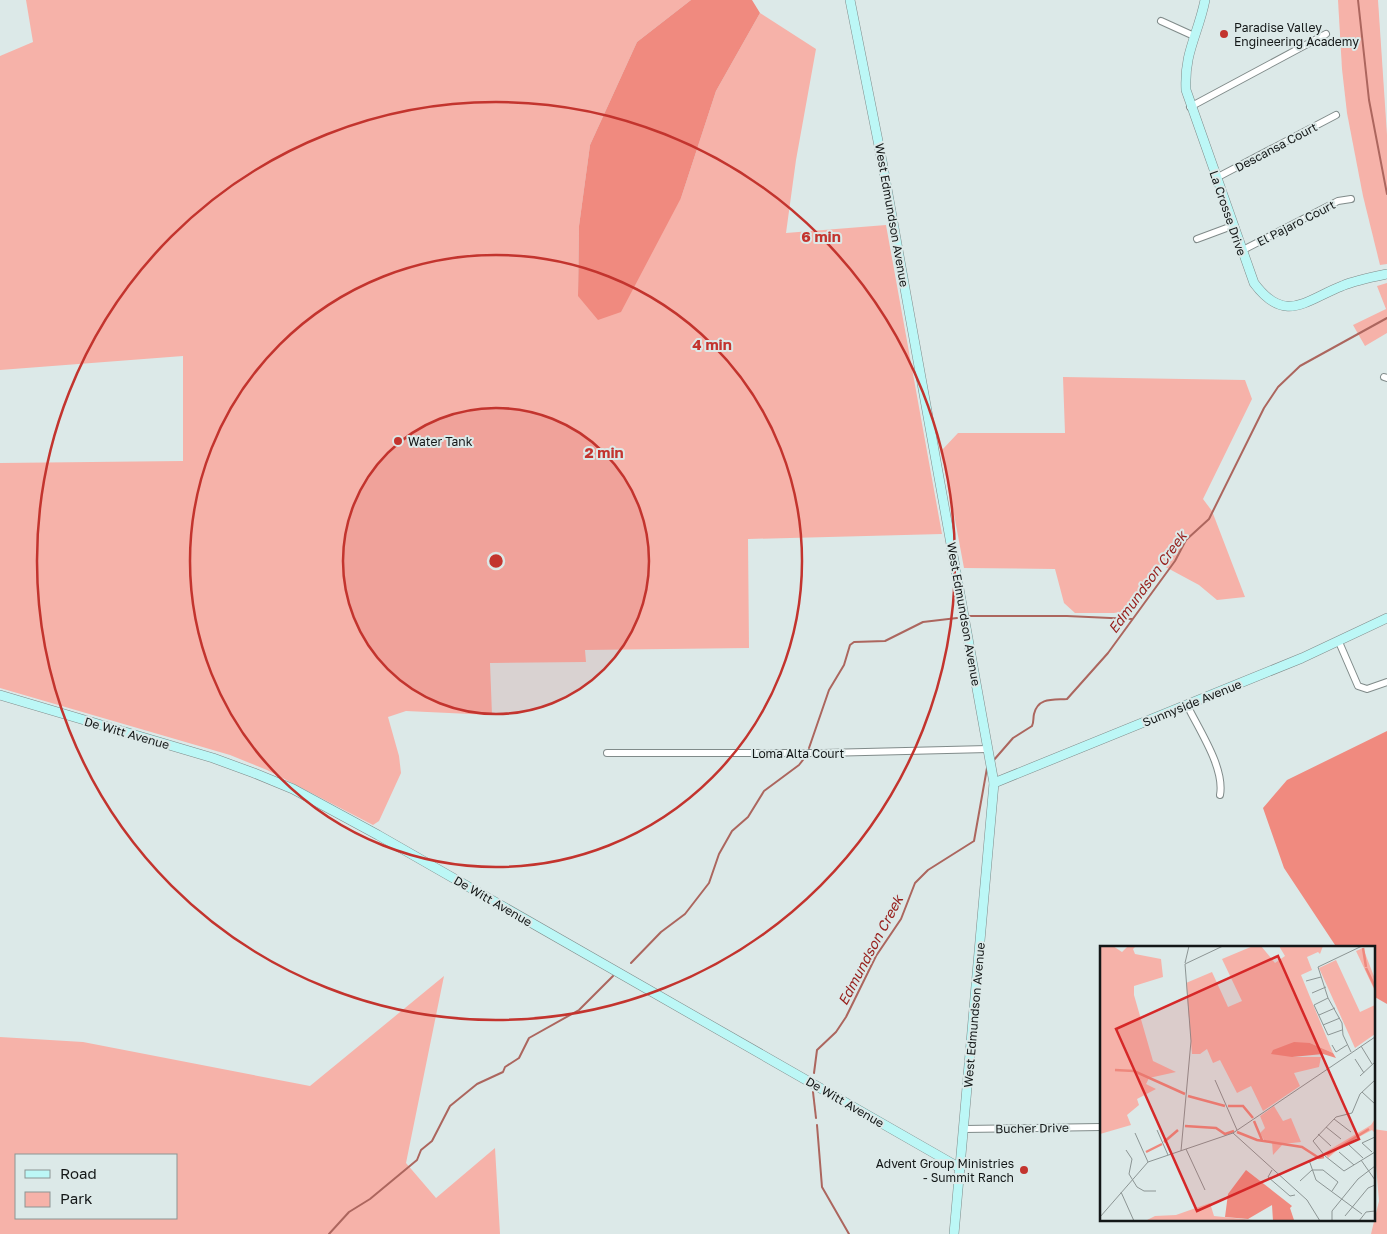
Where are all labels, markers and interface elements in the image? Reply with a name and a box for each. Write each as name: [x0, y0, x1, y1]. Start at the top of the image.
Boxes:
place label: Paradise Valley Engineering Academy: [1234, 20, 1359, 49]
marker: Paradise Valley Engineering Academy: [1218, 28, 1230, 40]
street label: Descansa Court: [1232, 119, 1320, 175]
street label: West Edmundson Avenue: [872, 142, 912, 288]
street label: La Crosse Drive: [1206, 168, 1250, 258]
street label: El Pajaro Court: [1254, 197, 1338, 249]
text: 6 min: [801, 227, 841, 245]
text: 4 min: [692, 335, 732, 353]
place label: Water Tank: [408, 434, 473, 449]
marker: Water Tank: [392, 435, 404, 447]
text: 2 min: [584, 443, 624, 461]
water label: Edmundson Creek: [1104, 526, 1191, 636]
street label: West Edmundson Avenue: [944, 541, 984, 687]
centre of rings: [487, 552, 505, 570]
street label: Sunnyside Avenue: [1140, 676, 1244, 730]
street label: De Witt Avenue: [83, 714, 171, 752]
street label: Loma Alta Court: [752, 746, 845, 761]
street label: De Witt Avenue: [451, 873, 535, 929]
water label: Edmundson Creek: [834, 890, 907, 1008]
street label: West Edmundson Avenue: [960, 942, 988, 1088]
inset map: [1100, 946, 1374, 1222]
street label: De Witt Avenue: [803, 1074, 887, 1130]
street label: Bucher Drive: [995, 1120, 1069, 1136]
legend: [15, 1154, 178, 1219]
place label: Advent Group Ministries - Summit Ranch: [876, 1156, 1014, 1185]
text: Road: [60, 1164, 97, 1182]
marker: Advent Group Ministries - Summit Ranch: [1018, 1164, 1030, 1176]
text: Park: [60, 1189, 93, 1207]

